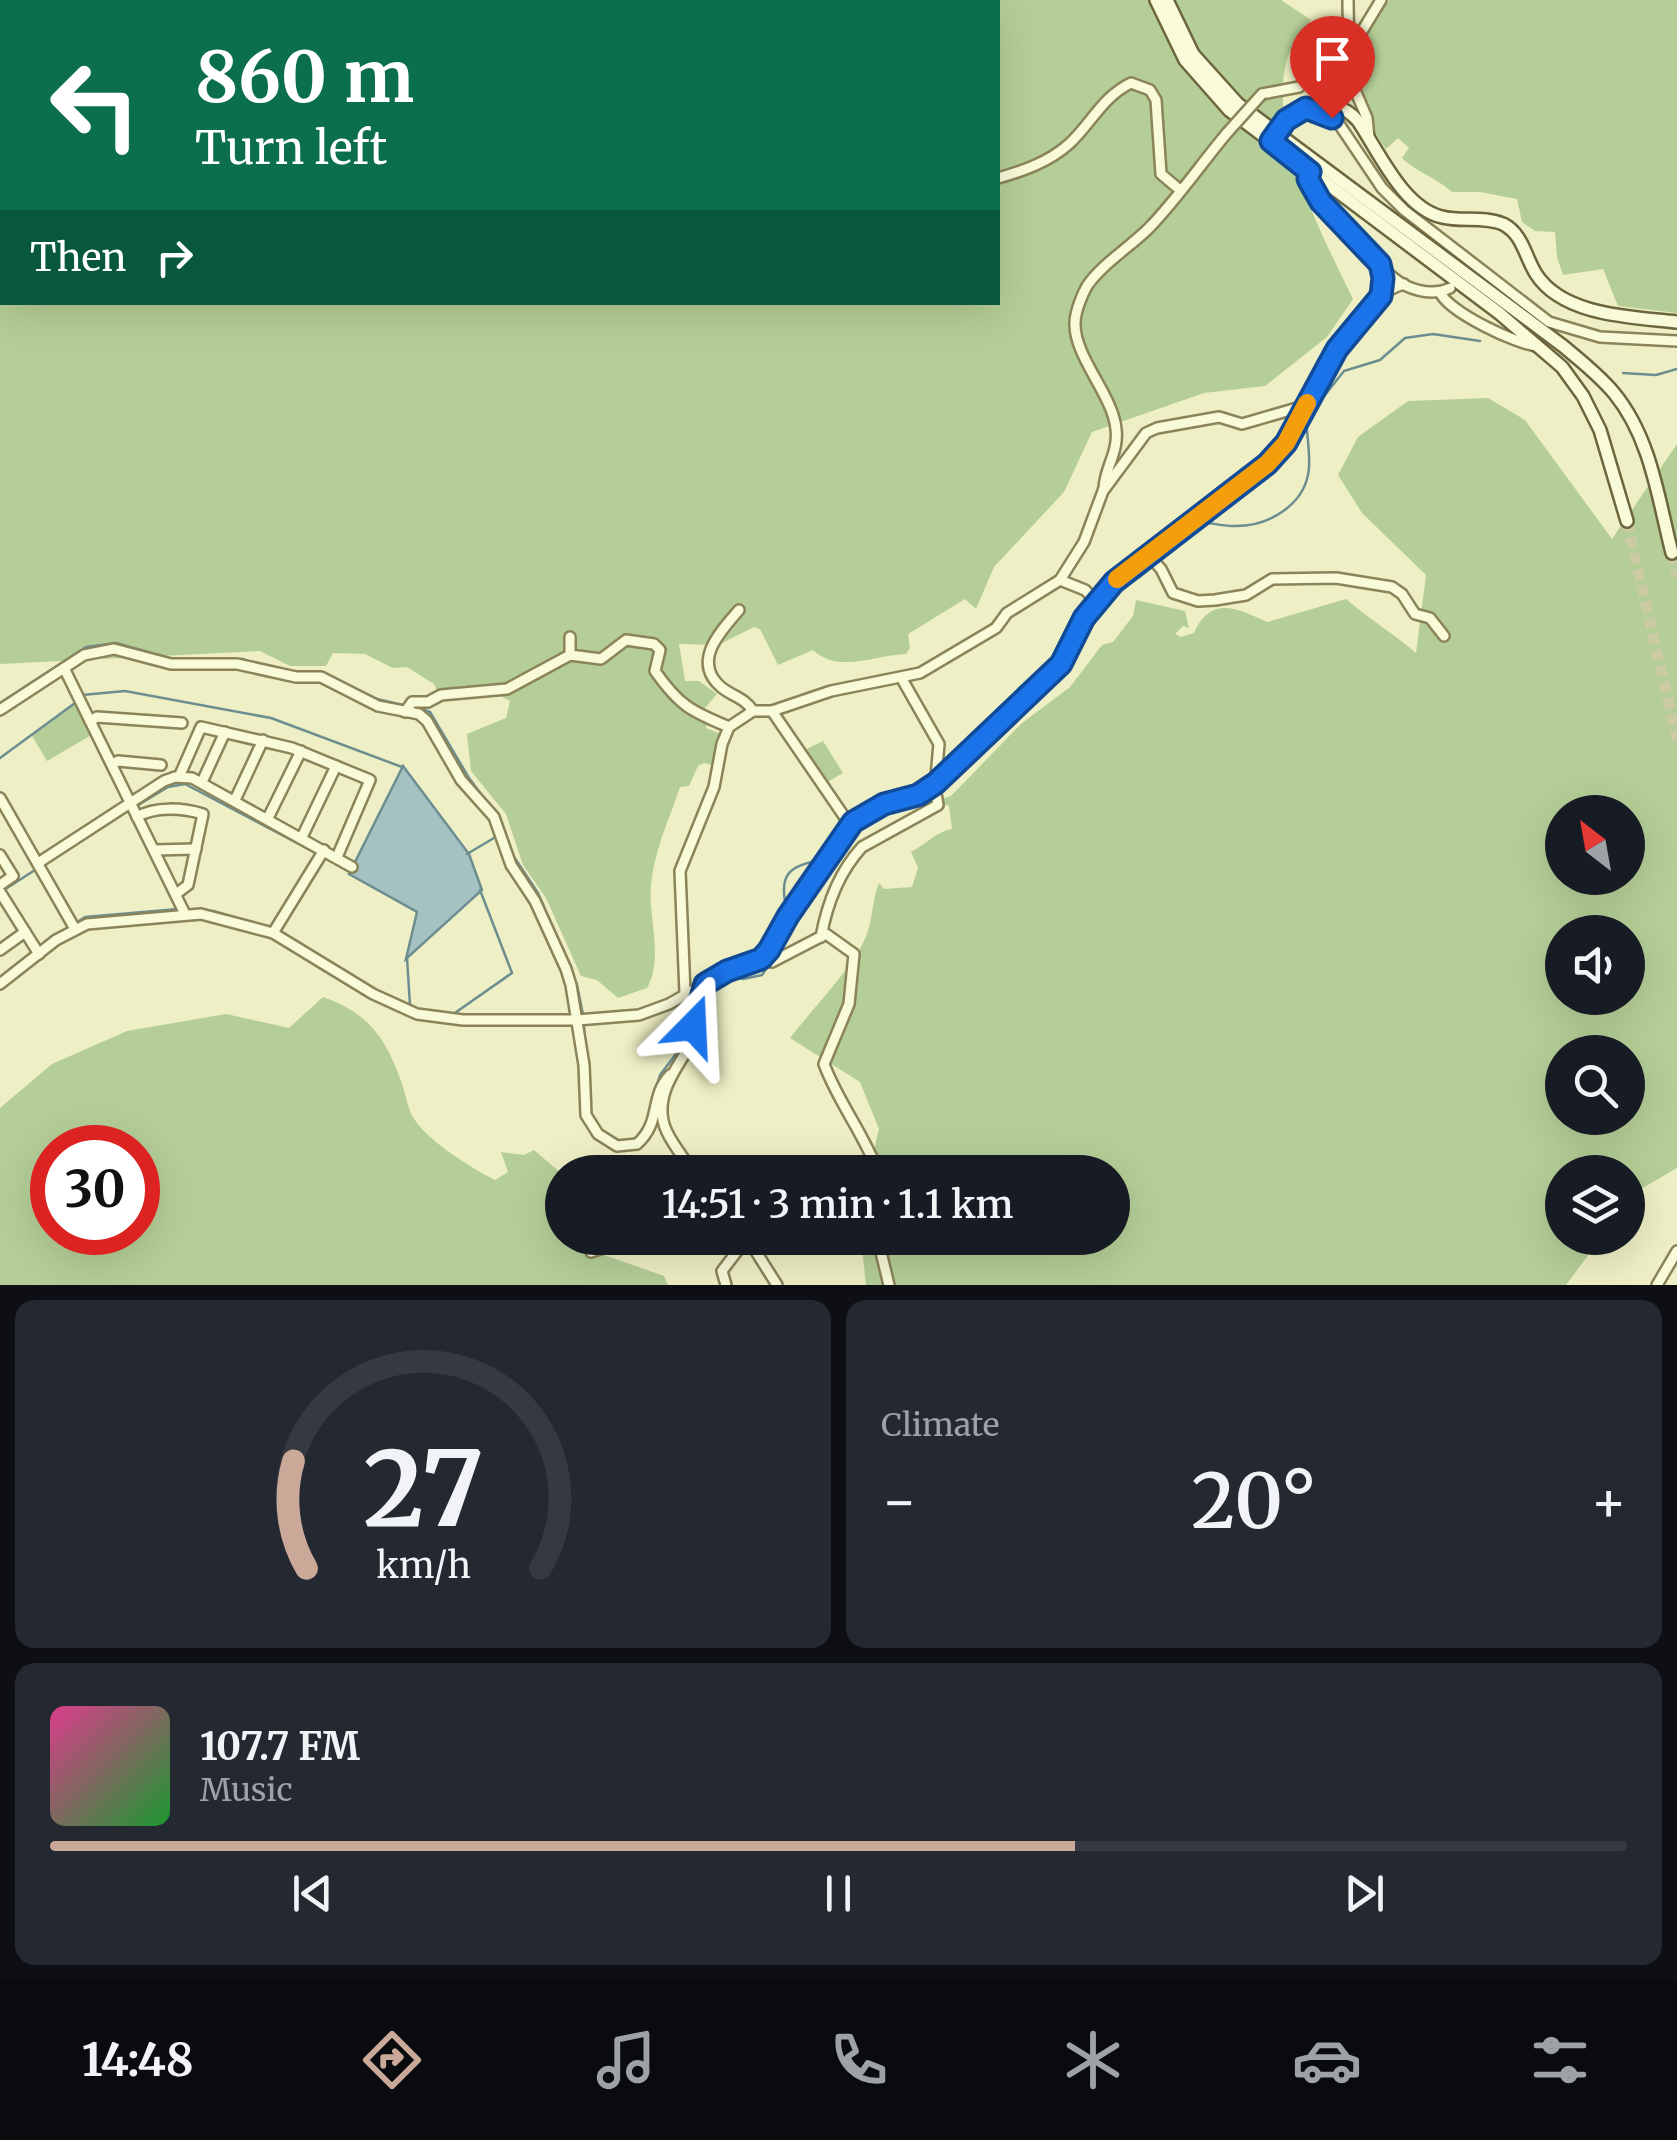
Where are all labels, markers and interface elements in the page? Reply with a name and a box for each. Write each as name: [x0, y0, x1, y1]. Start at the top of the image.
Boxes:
pin: [1290, 16, 1375, 119]
icon: arrive: [1305, 31, 1360, 86]
text: 860 m: [195, 33, 414, 121]
icon: left: [30, 40, 160, 170]
text: Turn left: [195, 120, 387, 176]
icon: right: [147, 230, 202, 285]
text: Then: [30, 234, 127, 281]
north arrow: [1545, 795, 1645, 895]
map controls: [1545, 795, 1645, 1255]
button: sound: [1545, 915, 1645, 1015]
position arrow: [641, 974, 745, 1078]
button: search: [1545, 1035, 1645, 1135]
speed limit sign: 30: [30, 1125, 160, 1255]
button: layers: [1545, 1155, 1645, 1255]
text: 14:51 · 3 min · 1.1 km: [662, 1181, 1013, 1228]
text: Climate: [881, 1405, 999, 1445]
text: 27: [363, 1424, 483, 1554]
text: 20°: [1191, 1454, 1317, 1548]
text: −: [881, 1467, 918, 1536]
text: +: [1590, 1467, 1627, 1536]
text: km/h: [376, 1543, 470, 1588]
text: 107.7 FM: [200, 1723, 360, 1770]
text: Music: [200, 1770, 293, 1810]
icon: previous: [285, 1866, 340, 1921]
icon: pause: [811, 1866, 866, 1921]
icon: next: [1337, 1866, 1392, 1921]
icon: directions: [357, 2025, 427, 2095]
icon: music: [591, 2025, 661, 2095]
icon: phone: [824, 2025, 894, 2095]
icon: climate: [1058, 2025, 1128, 2095]
icon: car: [1292, 2025, 1362, 2095]
icon: filters: [1525, 2025, 1595, 2095]
text: 14:48: [82, 2032, 194, 2088]

